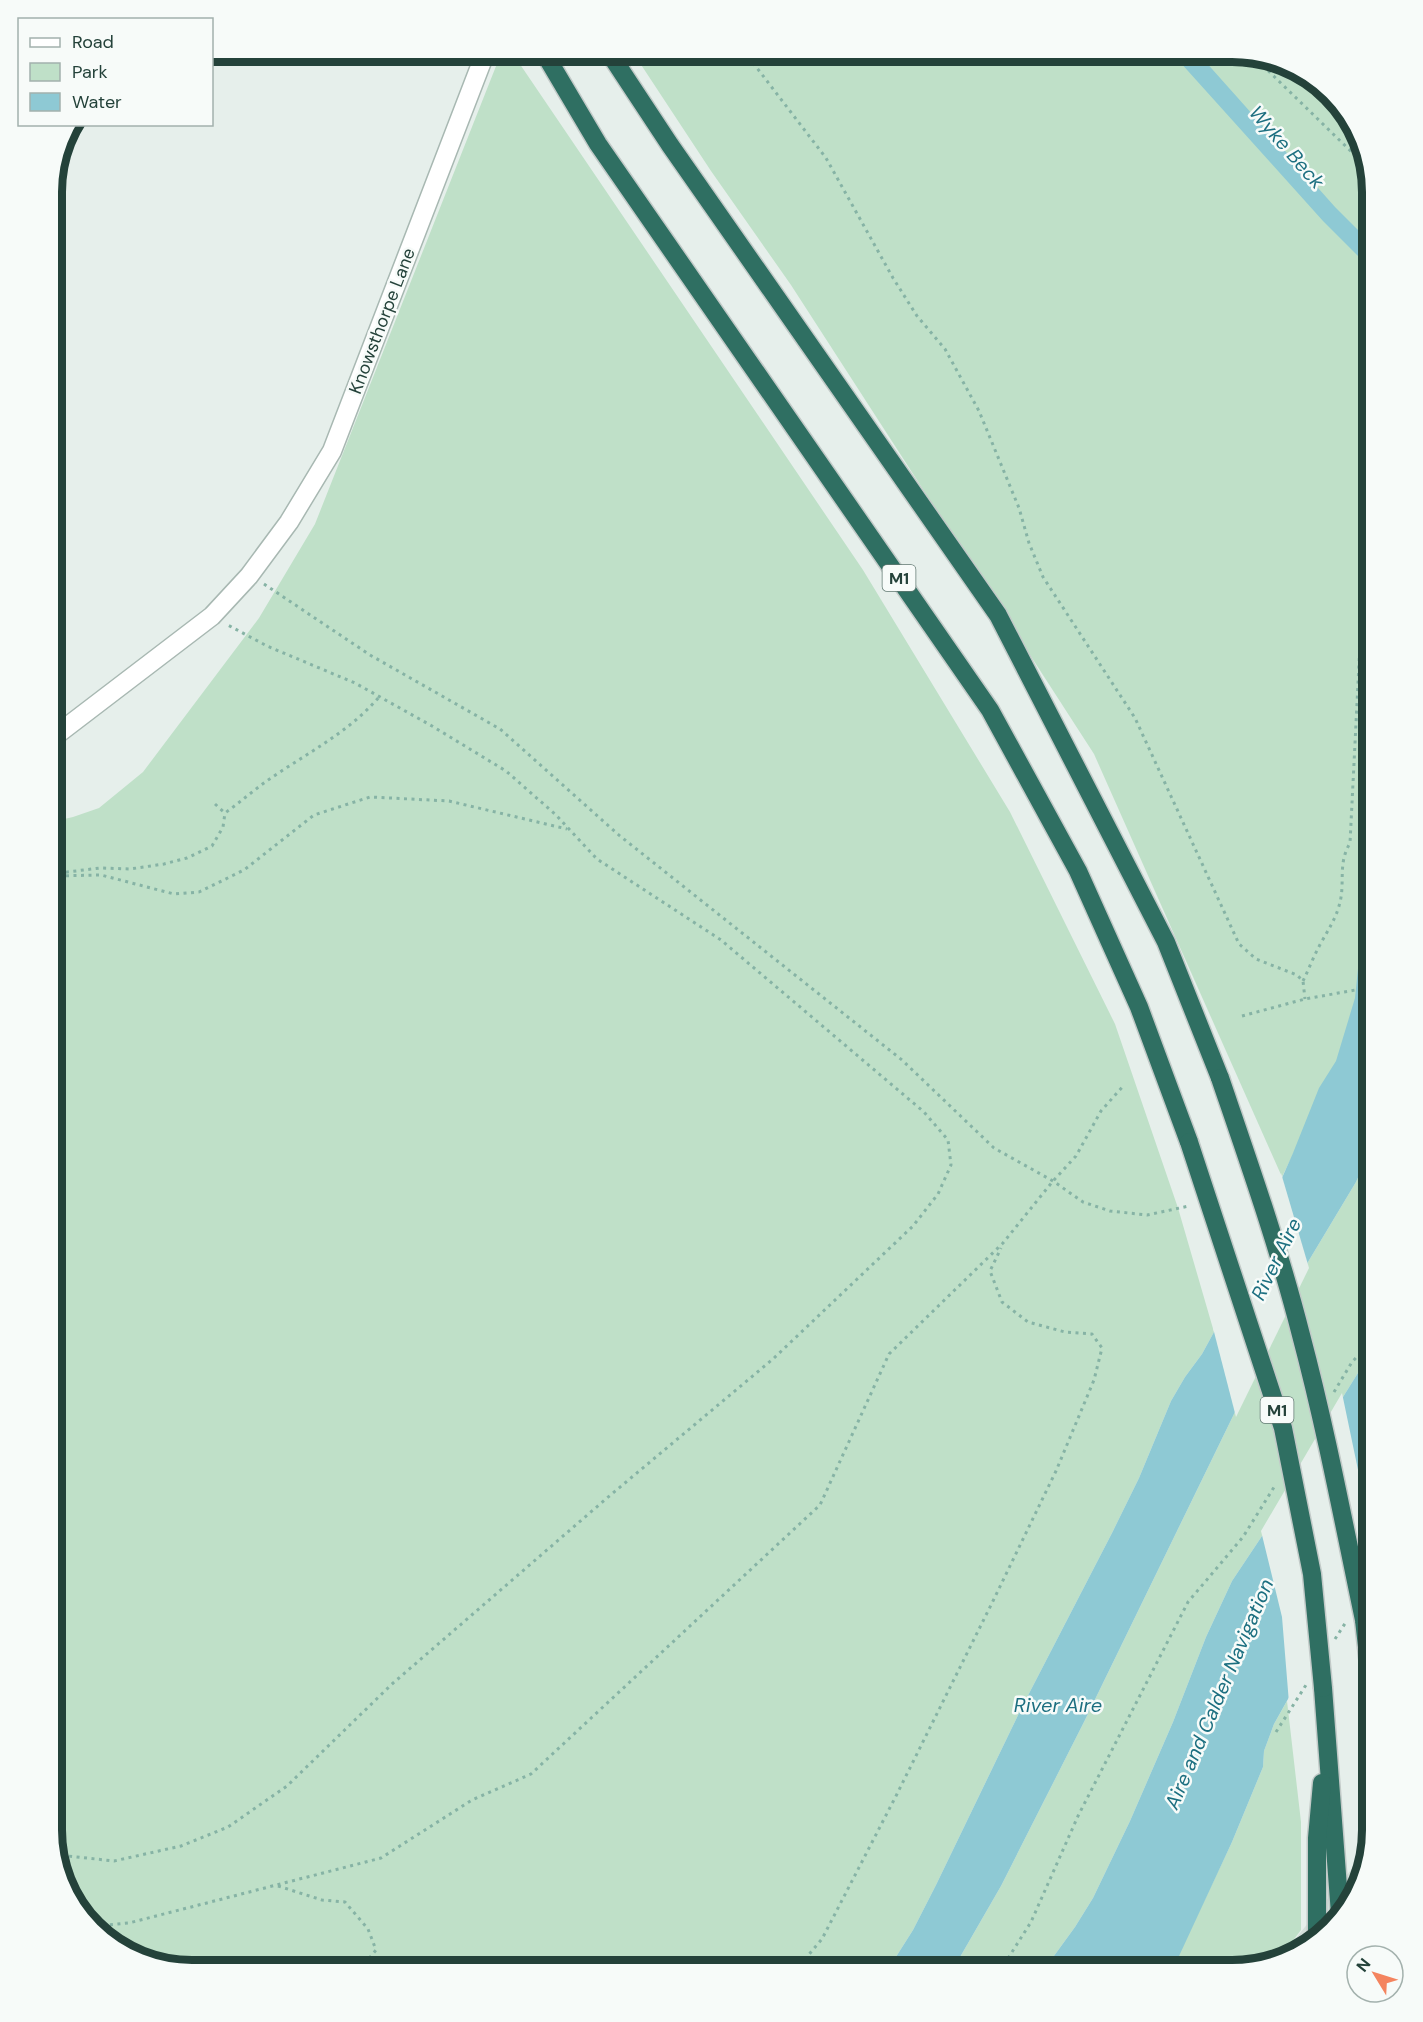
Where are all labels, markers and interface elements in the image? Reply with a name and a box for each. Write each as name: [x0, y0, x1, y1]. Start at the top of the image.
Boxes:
legend: [18, 18, 213, 126]
text: Road: [72, 30, 114, 54]
text: Park: [72, 60, 108, 84]
text: Water: [72, 90, 122, 114]
water label: Wyke Beck: [1244, 100, 1331, 195]
street label: Knowsthorpe Lane: [343, 245, 421, 397]
road number: M1: [882, 565, 916, 591]
water label: River Aire: [1245, 1214, 1307, 1304]
road number: M1: [1260, 1397, 1294, 1423]
water label: Aire and Calder Navigation: [1158, 1575, 1279, 1814]
water label: River Aire: [1014, 1692, 1102, 1718]
north arrow: [1345, 1944, 1405, 2004]
text: N: [1352, 1954, 1375, 1976]

